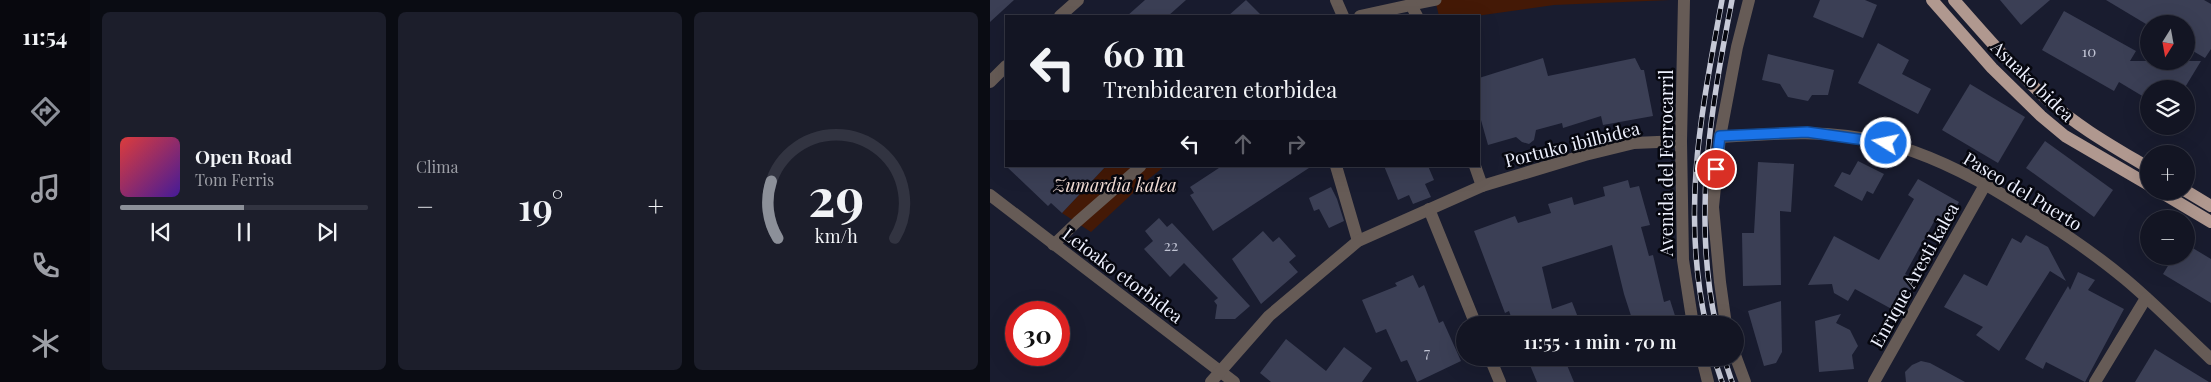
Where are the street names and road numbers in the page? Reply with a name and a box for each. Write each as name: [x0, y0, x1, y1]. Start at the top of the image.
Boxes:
street label: Asuako bidea: [1986, 35, 2080, 127]
street label: Avenida del Ferrocarril: [1654, 70, 1678, 257]
street label: Portuko ibilbidea: [1502, 116, 1642, 172]
street label: Paseo del Puerto: [1959, 146, 2087, 236]
street label: Enrique Aresti kalea: [1864, 198, 1964, 352]
street label: Leioako etorbidea: [1058, 222, 1188, 328]

